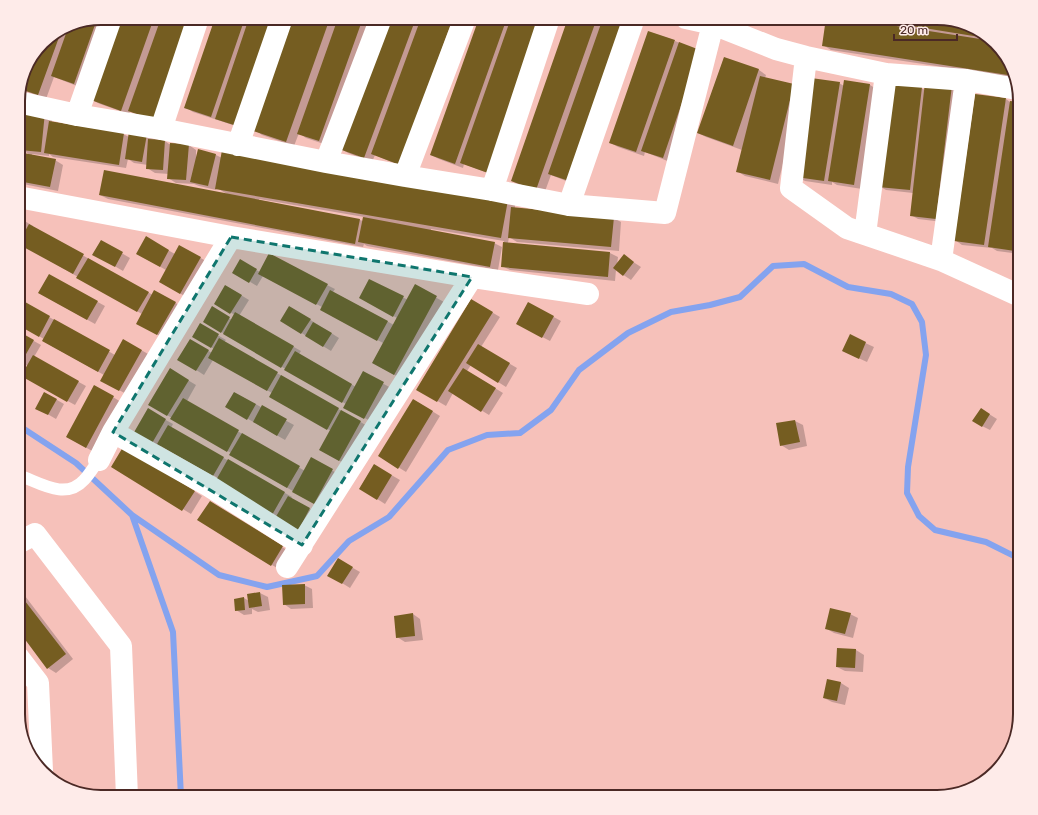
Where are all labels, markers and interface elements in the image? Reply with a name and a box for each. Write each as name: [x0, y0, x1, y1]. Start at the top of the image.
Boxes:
scale bar: [894, 16, 957, 42]
text: 20 m: [900, 23, 928, 37]

